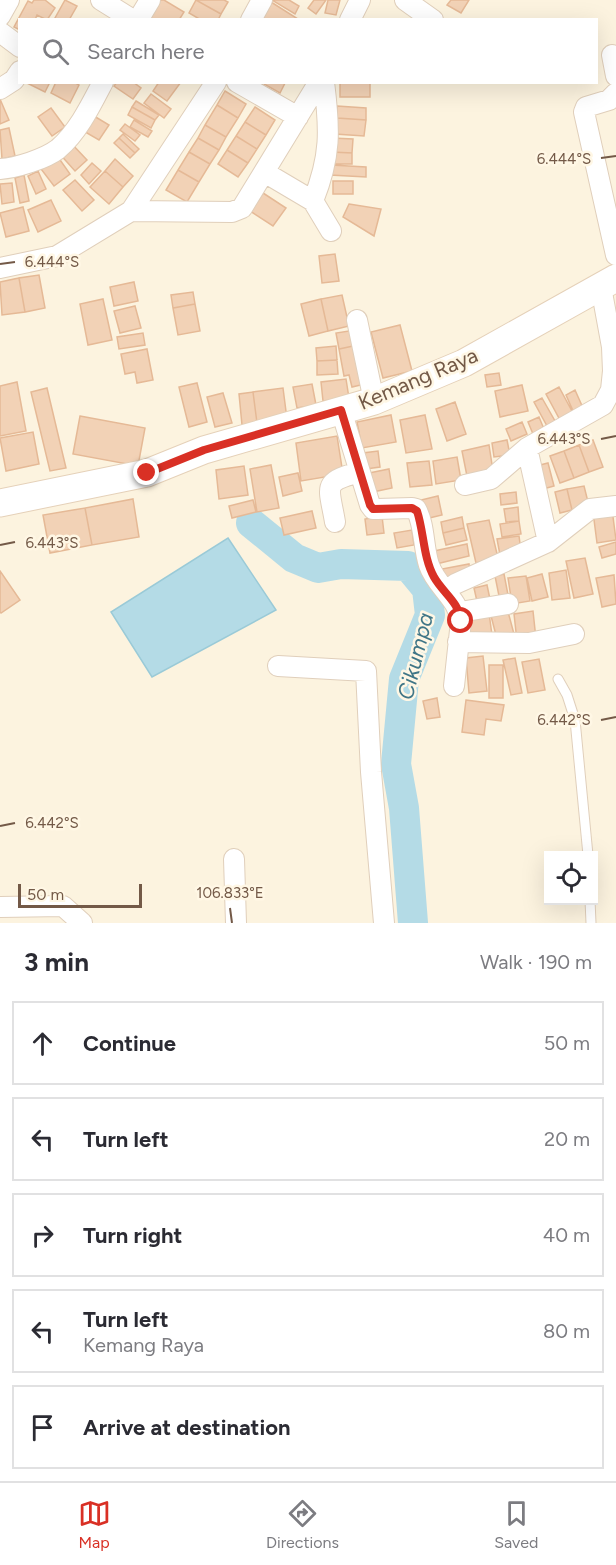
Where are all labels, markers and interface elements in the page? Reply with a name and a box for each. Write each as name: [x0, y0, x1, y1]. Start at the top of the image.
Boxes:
search box: [18, 18, 598, 84]
icon: search: [39, 35, 72, 68]
text: Search here: [87, 38, 205, 65]
text: 6.444°S: [537, 150, 591, 168]
text: 6.444°S: [25, 253, 79, 271]
street label: Kemang Raya: [354, 342, 481, 415]
text: 6.443°S: [537, 430, 591, 448]
route end: [133, 459, 159, 485]
text: 6.443°S: [25, 534, 79, 552]
route start: [447, 607, 473, 633]
water label: Cikumpa: [392, 610, 439, 702]
text: 6.442°S: [537, 711, 591, 729]
text: 6.442°S: [25, 814, 79, 832]
map controls: [544, 851, 598, 905]
button: locate: [544, 851, 598, 905]
scale bar: [18, 881, 142, 908]
text: 106.833°E: [196, 884, 264, 902]
text: 50 m: [27, 885, 64, 904]
text: 3 min: [24, 946, 89, 978]
text: Walk · 190 m: [480, 950, 592, 974]
icon: ahead: [26, 1027, 59, 1060]
text: Continue: [83, 1030, 176, 1057]
text: 50 m: [544, 1031, 590, 1055]
icon: left: [26, 1123, 59, 1156]
text: Turn left: [83, 1126, 169, 1153]
text: 20 m: [544, 1127, 590, 1151]
icon: right: [26, 1219, 59, 1252]
text: Turn right: [83, 1222, 182, 1249]
text: 40 m: [543, 1223, 590, 1247]
text: Turn left: [83, 1306, 169, 1333]
icon: left: [26, 1315, 59, 1348]
text: 80 m: [543, 1319, 590, 1343]
text: Kemang Raya: [83, 1333, 204, 1357]
icon: arrive: [26, 1411, 59, 1444]
text: Arrive at destination: [83, 1414, 291, 1441]
tab: Map: [78, 1497, 111, 1552]
tab: Directions: [266, 1497, 339, 1552]
tab: Saved: [494, 1497, 538, 1552]

